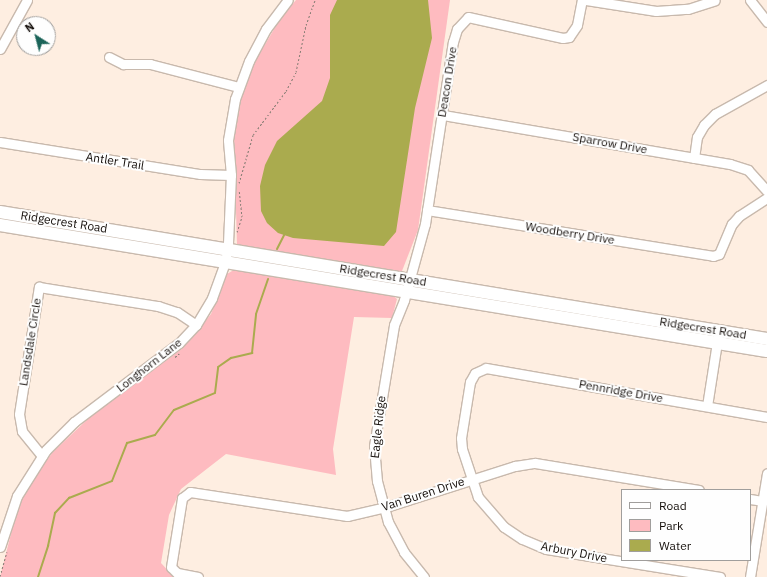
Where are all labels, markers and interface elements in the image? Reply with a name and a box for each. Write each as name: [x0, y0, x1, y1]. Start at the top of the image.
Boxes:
north arrow: [16, 16, 56, 56]
text: N: [22, 19, 37, 35]
street label: Deacon Drive: [434, 46, 460, 118]
street label: Sparrow Drive: [572, 129, 648, 157]
street label: Antler Trail: [85, 149, 145, 173]
street label: Ridgecrest Road: [19, 208, 109, 236]
street label: Woodberry Drive: [524, 219, 616, 247]
street label: Ridgecrest Road: [338, 261, 428, 289]
street label: Landsdale Circle: [16, 297, 44, 387]
street label: Ridgecrest Road: [658, 314, 748, 342]
street label: Longhorn Lane: [113, 335, 185, 395]
street label: Pennridge Drive: [578, 377, 664, 405]
street label: Eagle Ridge: [368, 395, 388, 459]
street label: Van Buren Drive: [380, 474, 466, 514]
legend: [621, 489, 751, 561]
text: Road: [659, 498, 687, 513]
text: Park: [659, 518, 683, 533]
text: Water: [659, 538, 691, 553]
street label: Arbury Drive: [540, 539, 608, 565]

